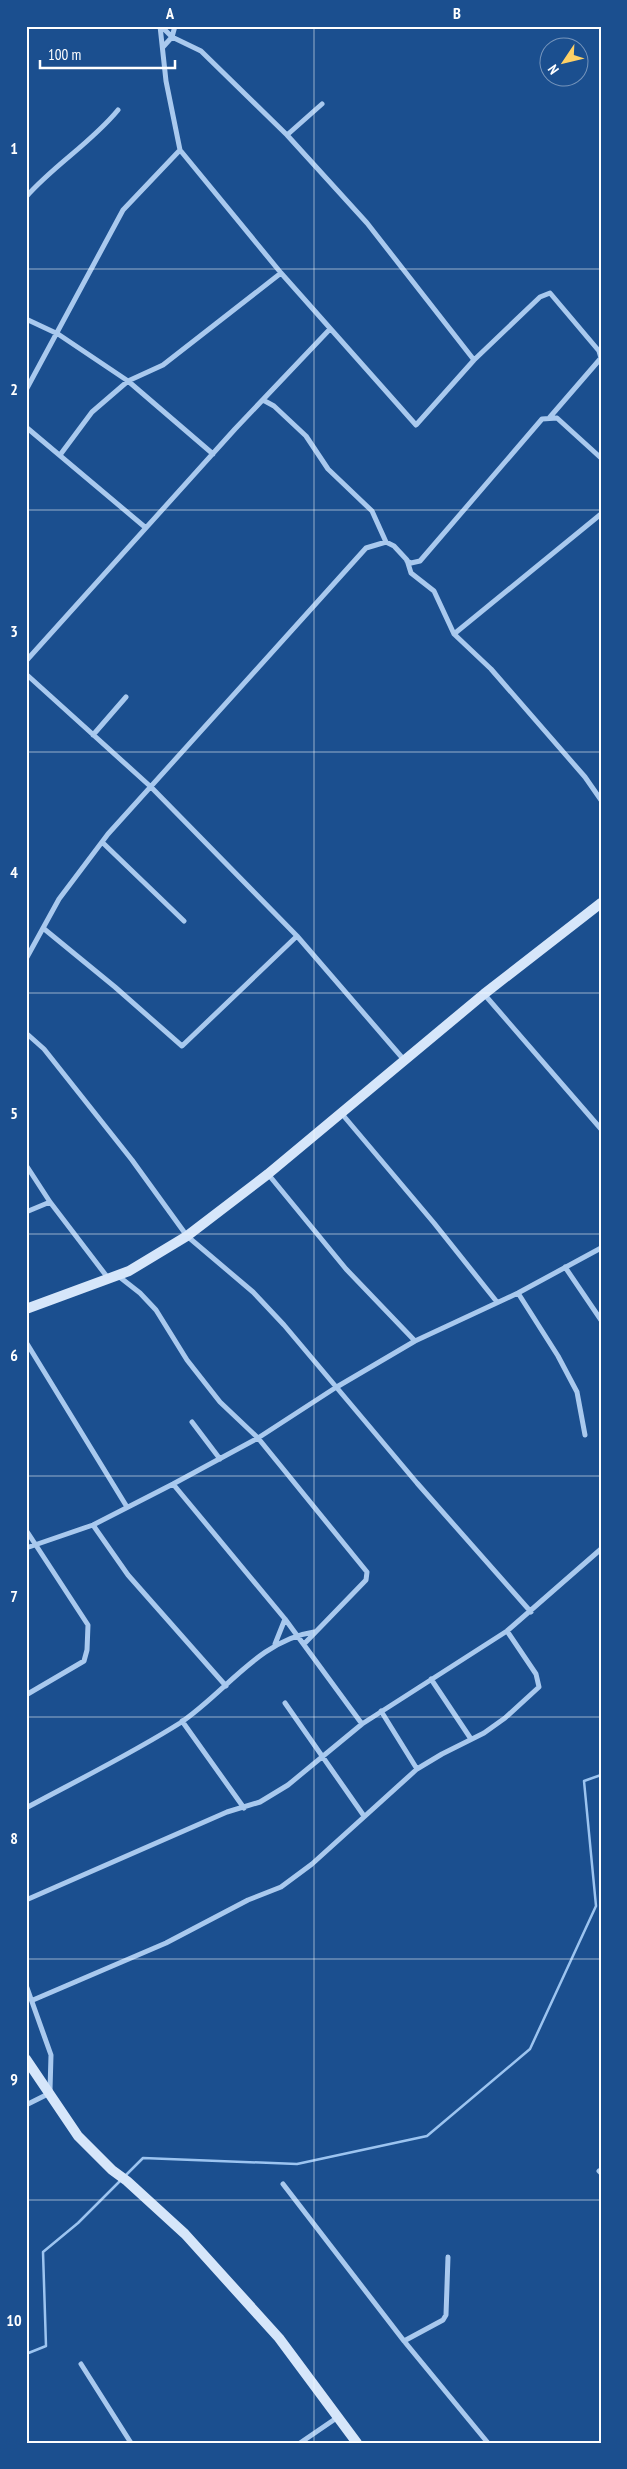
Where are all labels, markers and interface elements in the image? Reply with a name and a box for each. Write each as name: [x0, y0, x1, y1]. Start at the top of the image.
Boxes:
text: A: [165, 3, 175, 23]
text: B: [453, 3, 461, 23]
scale bar: [40, 38, 175, 70]
north arrow: [540, 38, 590, 88]
text: 100 m: [48, 45, 81, 64]
text: N: [544, 61, 563, 78]
text: 1: [10, 138, 18, 158]
text: 2: [10, 379, 18, 399]
text: 3: [10, 621, 18, 641]
text: 4: [10, 862, 18, 882]
text: 5: [10, 1103, 18, 1123]
text: 6: [10, 1345, 18, 1365]
text: 7: [10, 1586, 18, 1606]
text: 8: [10, 1828, 18, 1848]
text: 9: [10, 2069, 18, 2089]
text: 10: [6, 2310, 22, 2330]

